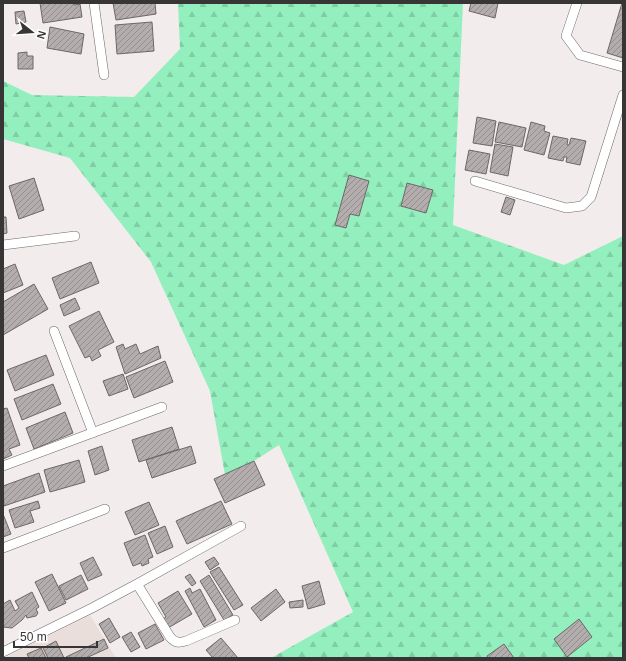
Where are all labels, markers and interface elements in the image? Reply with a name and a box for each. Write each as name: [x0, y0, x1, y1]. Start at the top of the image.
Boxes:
north arrow: [12, 12, 52, 52]
text: N: [35, 29, 48, 41]
scale bar: [14, 623, 97, 649]
text: 50 m: [20, 630, 47, 644]

